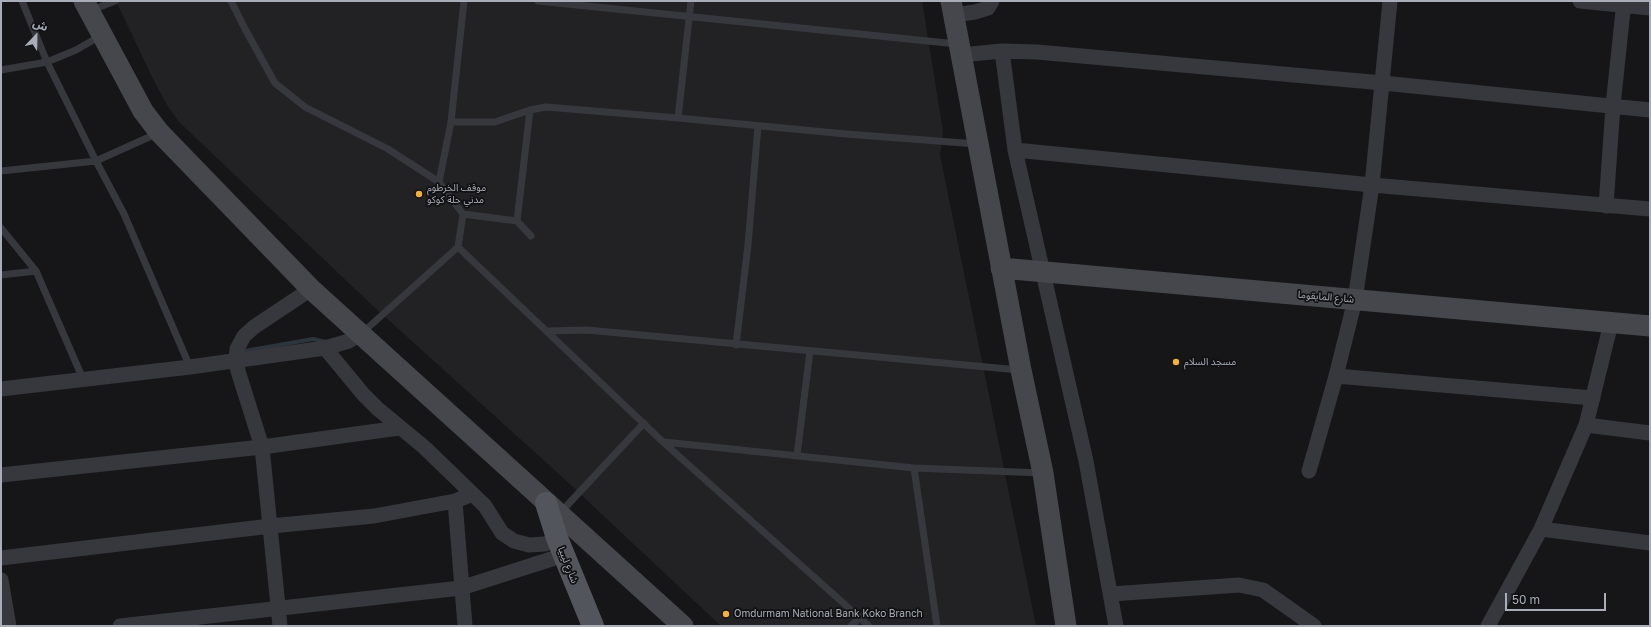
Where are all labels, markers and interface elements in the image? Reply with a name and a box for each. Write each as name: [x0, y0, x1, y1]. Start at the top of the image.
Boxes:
north arrow: [16, 16, 56, 56]
text: ش: [31, 16, 50, 33]
place label: موقف الخرطوم مدني حلة كوكو: [427, 182, 486, 206]
marker: موقف الخرطوم مدني حلة كوكو: [414, 189, 424, 199]
street label: شارع المايقوما: [1297, 289, 1355, 305]
place label: مسجد السلام: [1184, 356, 1236, 368]
marker: مسجد السلام: [1171, 357, 1181, 367]
street label: شارع ليبيا: [555, 545, 581, 585]
scale bar: [1507, 585, 1608, 611]
text: 50 m: [1512, 592, 1540, 607]
place label: Omdurmam National Bank Koko Branch: [734, 608, 923, 620]
marker: Omdurmam National Bank Koko Branch: [721, 609, 731, 619]

